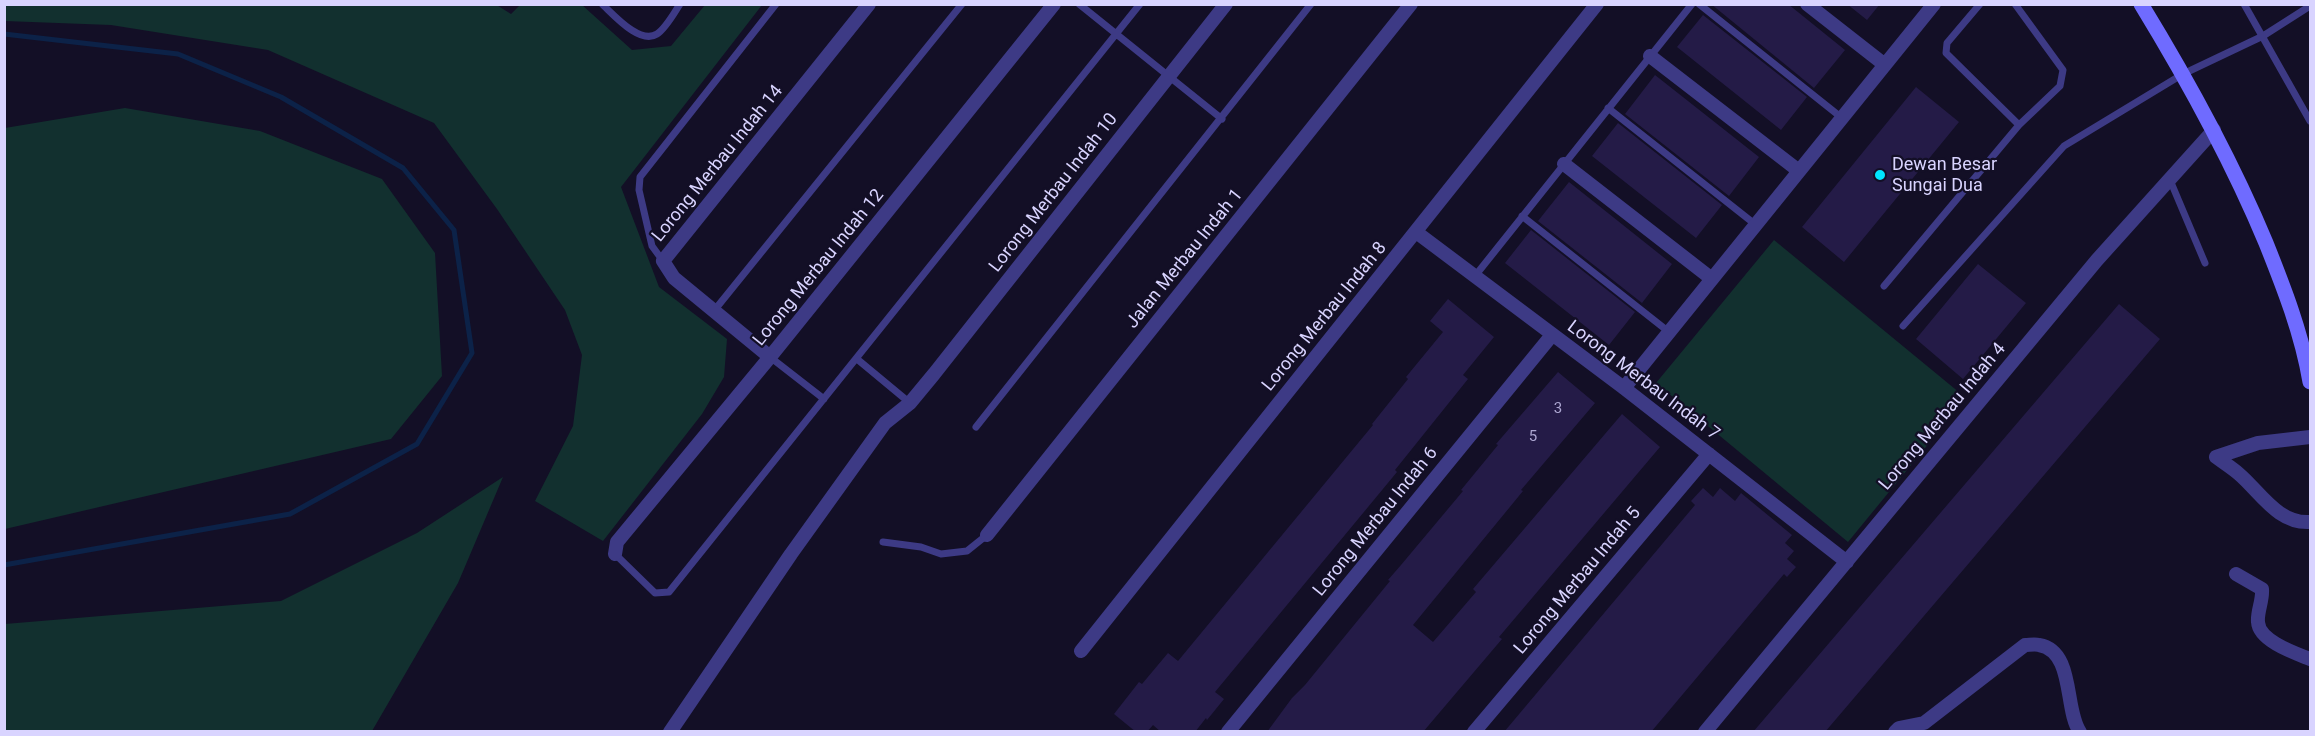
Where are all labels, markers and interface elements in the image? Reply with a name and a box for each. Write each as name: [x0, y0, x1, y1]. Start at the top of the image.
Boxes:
street label: Lorong Merbau Indah 14: [648, 81, 788, 247]
street label: Lorong Merbau Indah 10: [985, 109, 1123, 277]
place label: Dewan Besar Sungai Dua: [1892, 154, 1997, 196]
marker: Dewan Besar Sungai Dua: [1873, 168, 1887, 182]
street label: Lorong Merbau Indah 12: [749, 185, 889, 351]
street label: Jalan Merbau Indah 1: [1122, 185, 1248, 333]
street label: Lorong Merbau Indah 8: [1258, 238, 1392, 396]
street label: Lorong Merbau Indah 7: [1562, 317, 1724, 445]
street label: Lorong Merbau Indah 4: [1875, 339, 2011, 495]
house number: 3: [1554, 400, 1562, 418]
house number: 5: [1529, 428, 1537, 446]
street label: Lorong Merbau Indah 6: [1309, 443, 1443, 601]
street label: Lorong Merbau Indah 5: [1510, 503, 1646, 659]

